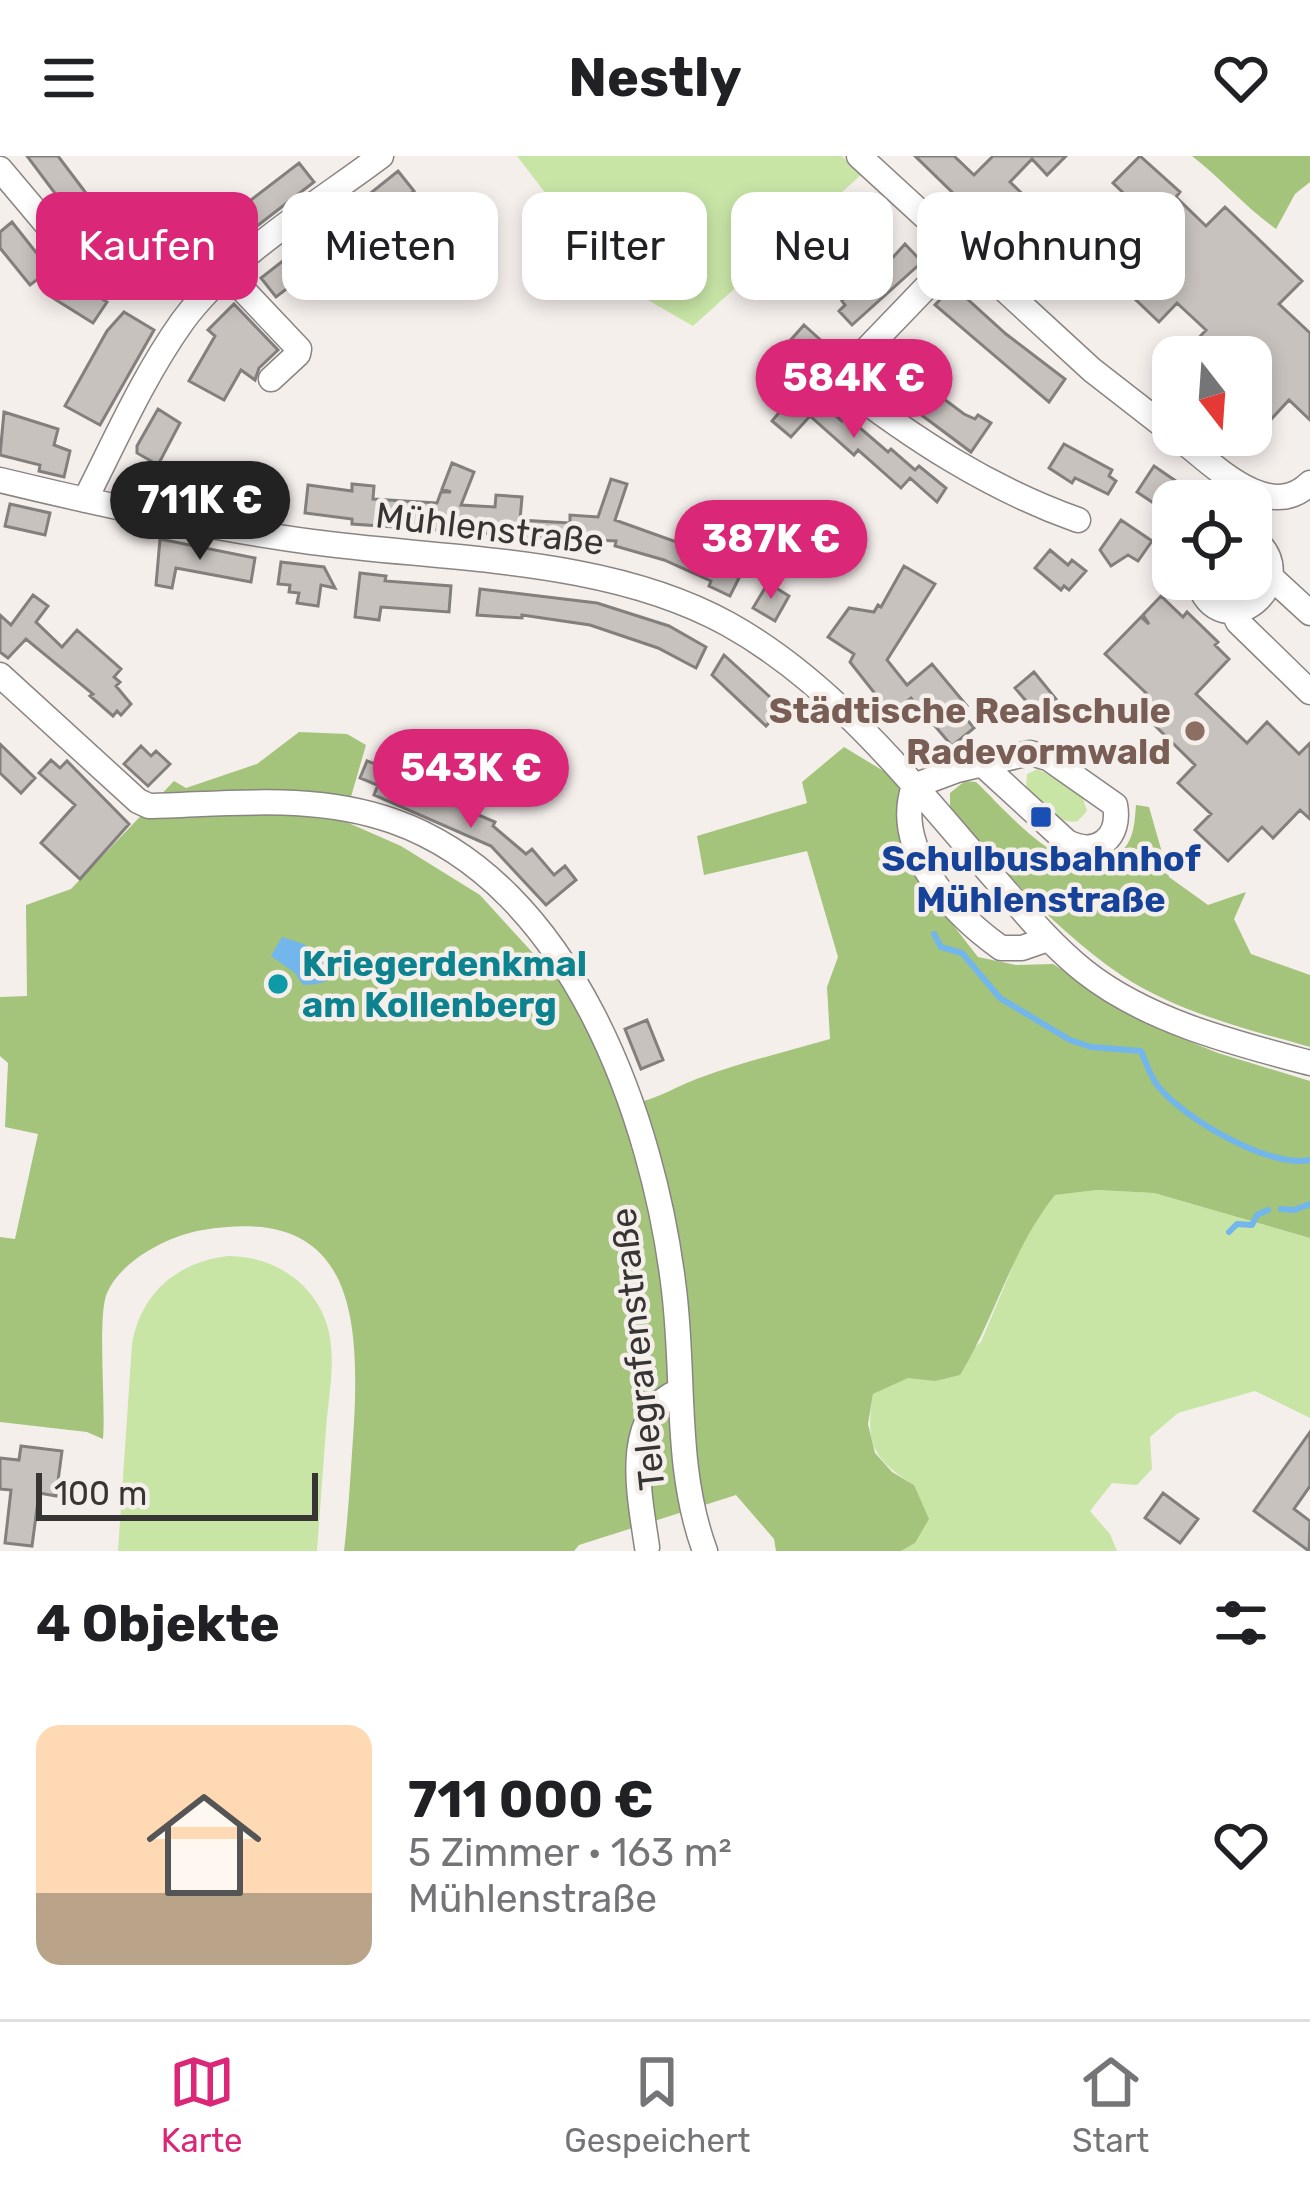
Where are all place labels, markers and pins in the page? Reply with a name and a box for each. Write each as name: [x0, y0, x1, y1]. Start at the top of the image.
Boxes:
pin: 584K €: [756, 339, 952, 441]
pin: 711K €: [102, 461, 298, 563]
pin: 387K €: [673, 500, 869, 602]
place label: Städtische Realschule Radevormwald: [769, 689, 1171, 773]
marker: Städtische Realschule Radevormwald: [1182, 718, 1208, 744]
pin: 543K €: [373, 729, 569, 831]
marker: Schulbusbahnhof Mühlenstraße: [1028, 804, 1054, 830]
place label: Schulbusbahnhof Mühlenstraße: [881, 837, 1201, 921]
place label: Kriegerdenkmal am Kollenberg: [302, 942, 587, 1026]
marker: Kriegerdenkmal am Kollenberg: [265, 971, 291, 997]

